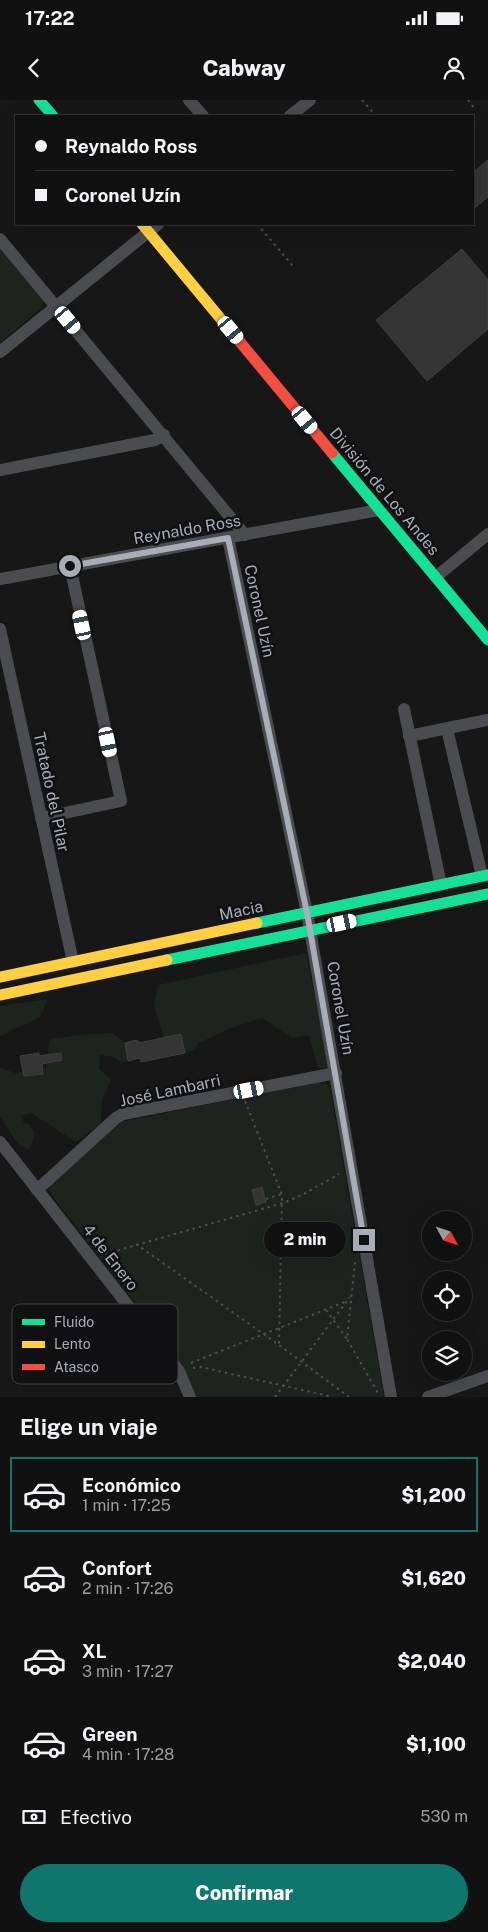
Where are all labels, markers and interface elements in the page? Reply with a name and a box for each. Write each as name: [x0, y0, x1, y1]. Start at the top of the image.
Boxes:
text: 17:22: [25, 7, 75, 29]
icon: back: [20, 54, 48, 82]
icon: person: [440, 54, 468, 82]
text: Cabway: [202, 55, 286, 81]
text: Reynaldo Ross: [65, 135, 197, 157]
text: Coronel Uzín: [65, 184, 181, 206]
car: [52, 304, 83, 336]
car: [215, 314, 246, 346]
car: [289, 404, 320, 436]
street label: División de Los Andes: [326, 424, 444, 559]
street label: Reynaldo Ross: [132, 511, 242, 548]
route start: [59, 555, 81, 577]
street label: Coronel Uzín: [240, 563, 279, 659]
car: [71, 609, 92, 641]
car: [97, 726, 118, 758]
street label: Tratado del Pilar: [30, 730, 73, 854]
street label: Macia: [217, 897, 265, 924]
car: [325, 913, 358, 933]
street label: Coronel Uzín: [323, 960, 358, 1056]
street label: José Lambarri: [118, 1071, 222, 1110]
car: [232, 1080, 265, 1100]
north arrow: [422, 1211, 472, 1261]
map controls: [422, 1211, 472, 1381]
street label: 4 de Enero: [79, 1220, 143, 1294]
callout: 2 min: [264, 1222, 346, 1258]
route end: [353, 1229, 375, 1251]
text: 2 min: [284, 1230, 326, 1249]
button: locate: [422, 1271, 472, 1321]
legend: [12, 1304, 178, 1384]
text: Fluido: [54, 1314, 94, 1330]
button: layers: [422, 1331, 472, 1381]
text: Lento: [54, 1336, 91, 1352]
text: Atasco: [54, 1359, 99, 1375]
text: Elige un viaje: [20, 1414, 158, 1440]
icon: car: [22, 1472, 67, 1517]
text: Económico: [82, 1474, 181, 1496]
text: $1,200: [401, 1484, 466, 1506]
text: 1 min · 17:25: [82, 1496, 171, 1515]
icon: car: [22, 1555, 67, 1600]
text: Confort: [82, 1557, 152, 1579]
text: $1,620: [401, 1567, 466, 1589]
text: 2 min · 17:26: [82, 1579, 173, 1598]
icon: car: [22, 1638, 67, 1683]
text: XL: [82, 1640, 107, 1662]
text: $2,040: [397, 1650, 466, 1672]
text: 3 min · 17:27: [82, 1662, 174, 1681]
icon: car: [22, 1721, 67, 1766]
text: Green: [82, 1723, 137, 1745]
text: $1,100: [406, 1733, 466, 1755]
text: 4 min · 17:28: [82, 1745, 174, 1764]
icon: cash: [20, 1803, 48, 1831]
text: Efectivo: [60, 1806, 132, 1828]
text: 530 m: [420, 1807, 468, 1826]
button: Confirmar: [20, 1864, 468, 1922]

